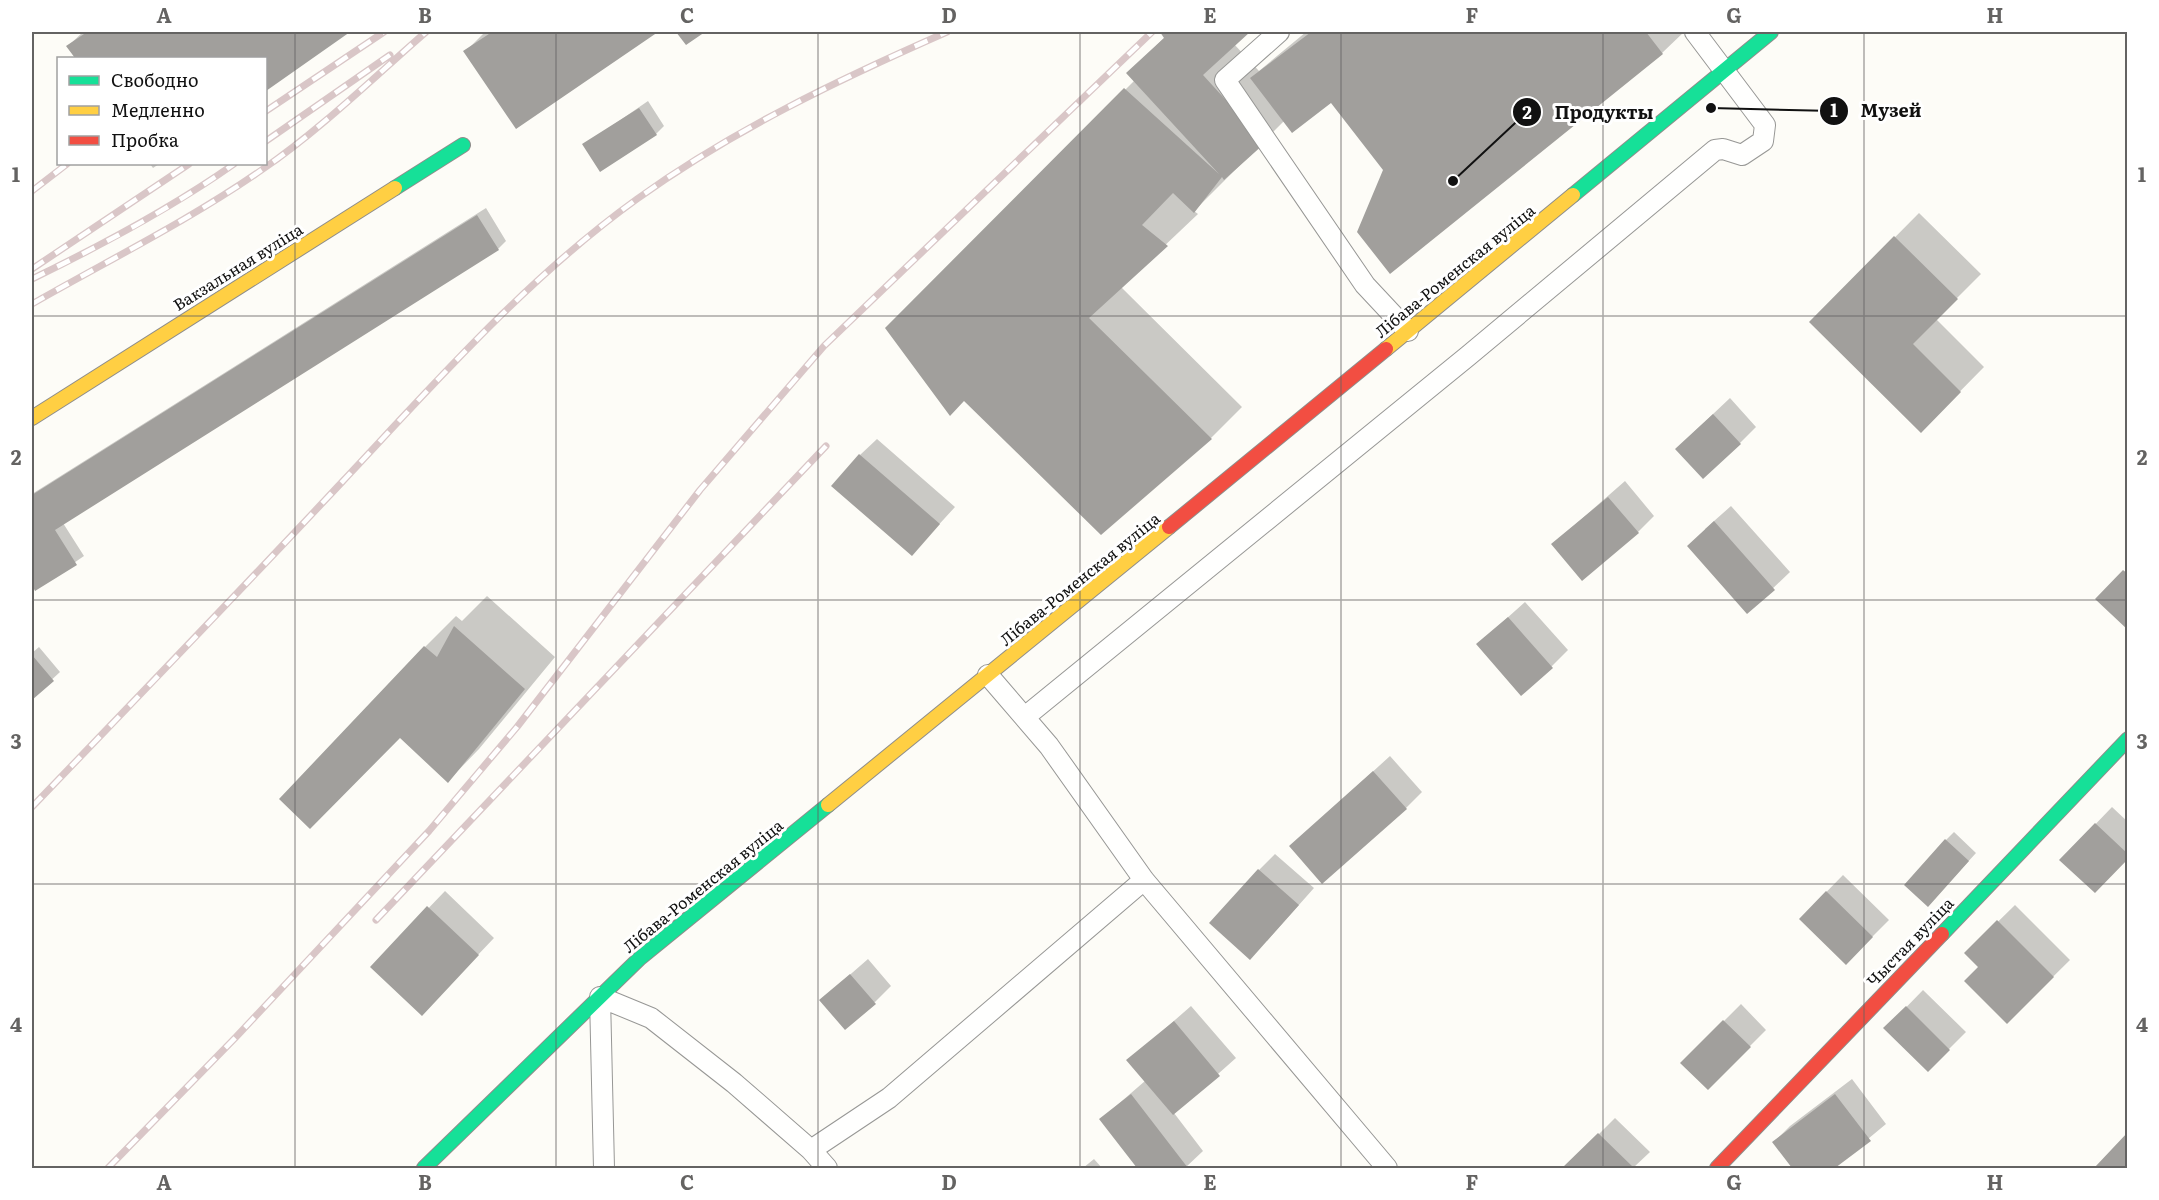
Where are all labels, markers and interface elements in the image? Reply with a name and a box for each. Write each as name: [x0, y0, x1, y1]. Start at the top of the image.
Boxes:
text: A: [156, 0, 172, 29]
text: B: [418, 0, 432, 29]
text: C: [680, 0, 694, 29]
text: D: [941, 0, 957, 29]
text: E: [1203, 0, 1217, 29]
text: F: [1466, 0, 1479, 29]
text: G: [1726, 0, 1742, 29]
text: H: [1987, 0, 2003, 29]
legend: [57, 57, 267, 165]
text: Свободно: [111, 66, 199, 93]
callout: Музей: [1819, 93, 1934, 129]
callout: Продукты: [1512, 94, 1665, 130]
text: Медленно: [111, 96, 205, 123]
text: 1: [1830, 96, 1838, 123]
text: Музей: [1861, 96, 1922, 123]
text: 2: [1522, 98, 1532, 125]
text: Продукты: [1555, 98, 1654, 125]
text: Пробка: [111, 126, 179, 153]
text: 1: [12, 158, 20, 188]
text: 1: [2138, 158, 2146, 188]
street label: Лібава-Роменская вуліца: [1369, 198, 1540, 343]
street label: Вакзальная вуліца: [168, 216, 307, 316]
text: 2: [11, 441, 22, 471]
text: 2: [2137, 441, 2148, 471]
street label: Лібава-Роменская вуліца: [994, 506, 1165, 651]
text: 3: [10, 725, 22, 755]
text: 3: [2136, 725, 2148, 755]
street label: Лібава-Роменская вуліца: [617, 813, 788, 958]
street label: Чыстая вуліца: [1860, 891, 1959, 992]
text: 4: [10, 1008, 22, 1038]
text: 4: [2136, 1008, 2148, 1038]
text: A: [156, 1166, 172, 1196]
text: B: [418, 1166, 432, 1196]
text: C: [680, 1166, 694, 1196]
text: D: [941, 1166, 957, 1196]
text: E: [1203, 1166, 1217, 1196]
text: F: [1466, 1166, 1479, 1196]
text: G: [1726, 1166, 1742, 1196]
text: H: [1987, 1166, 2003, 1196]

